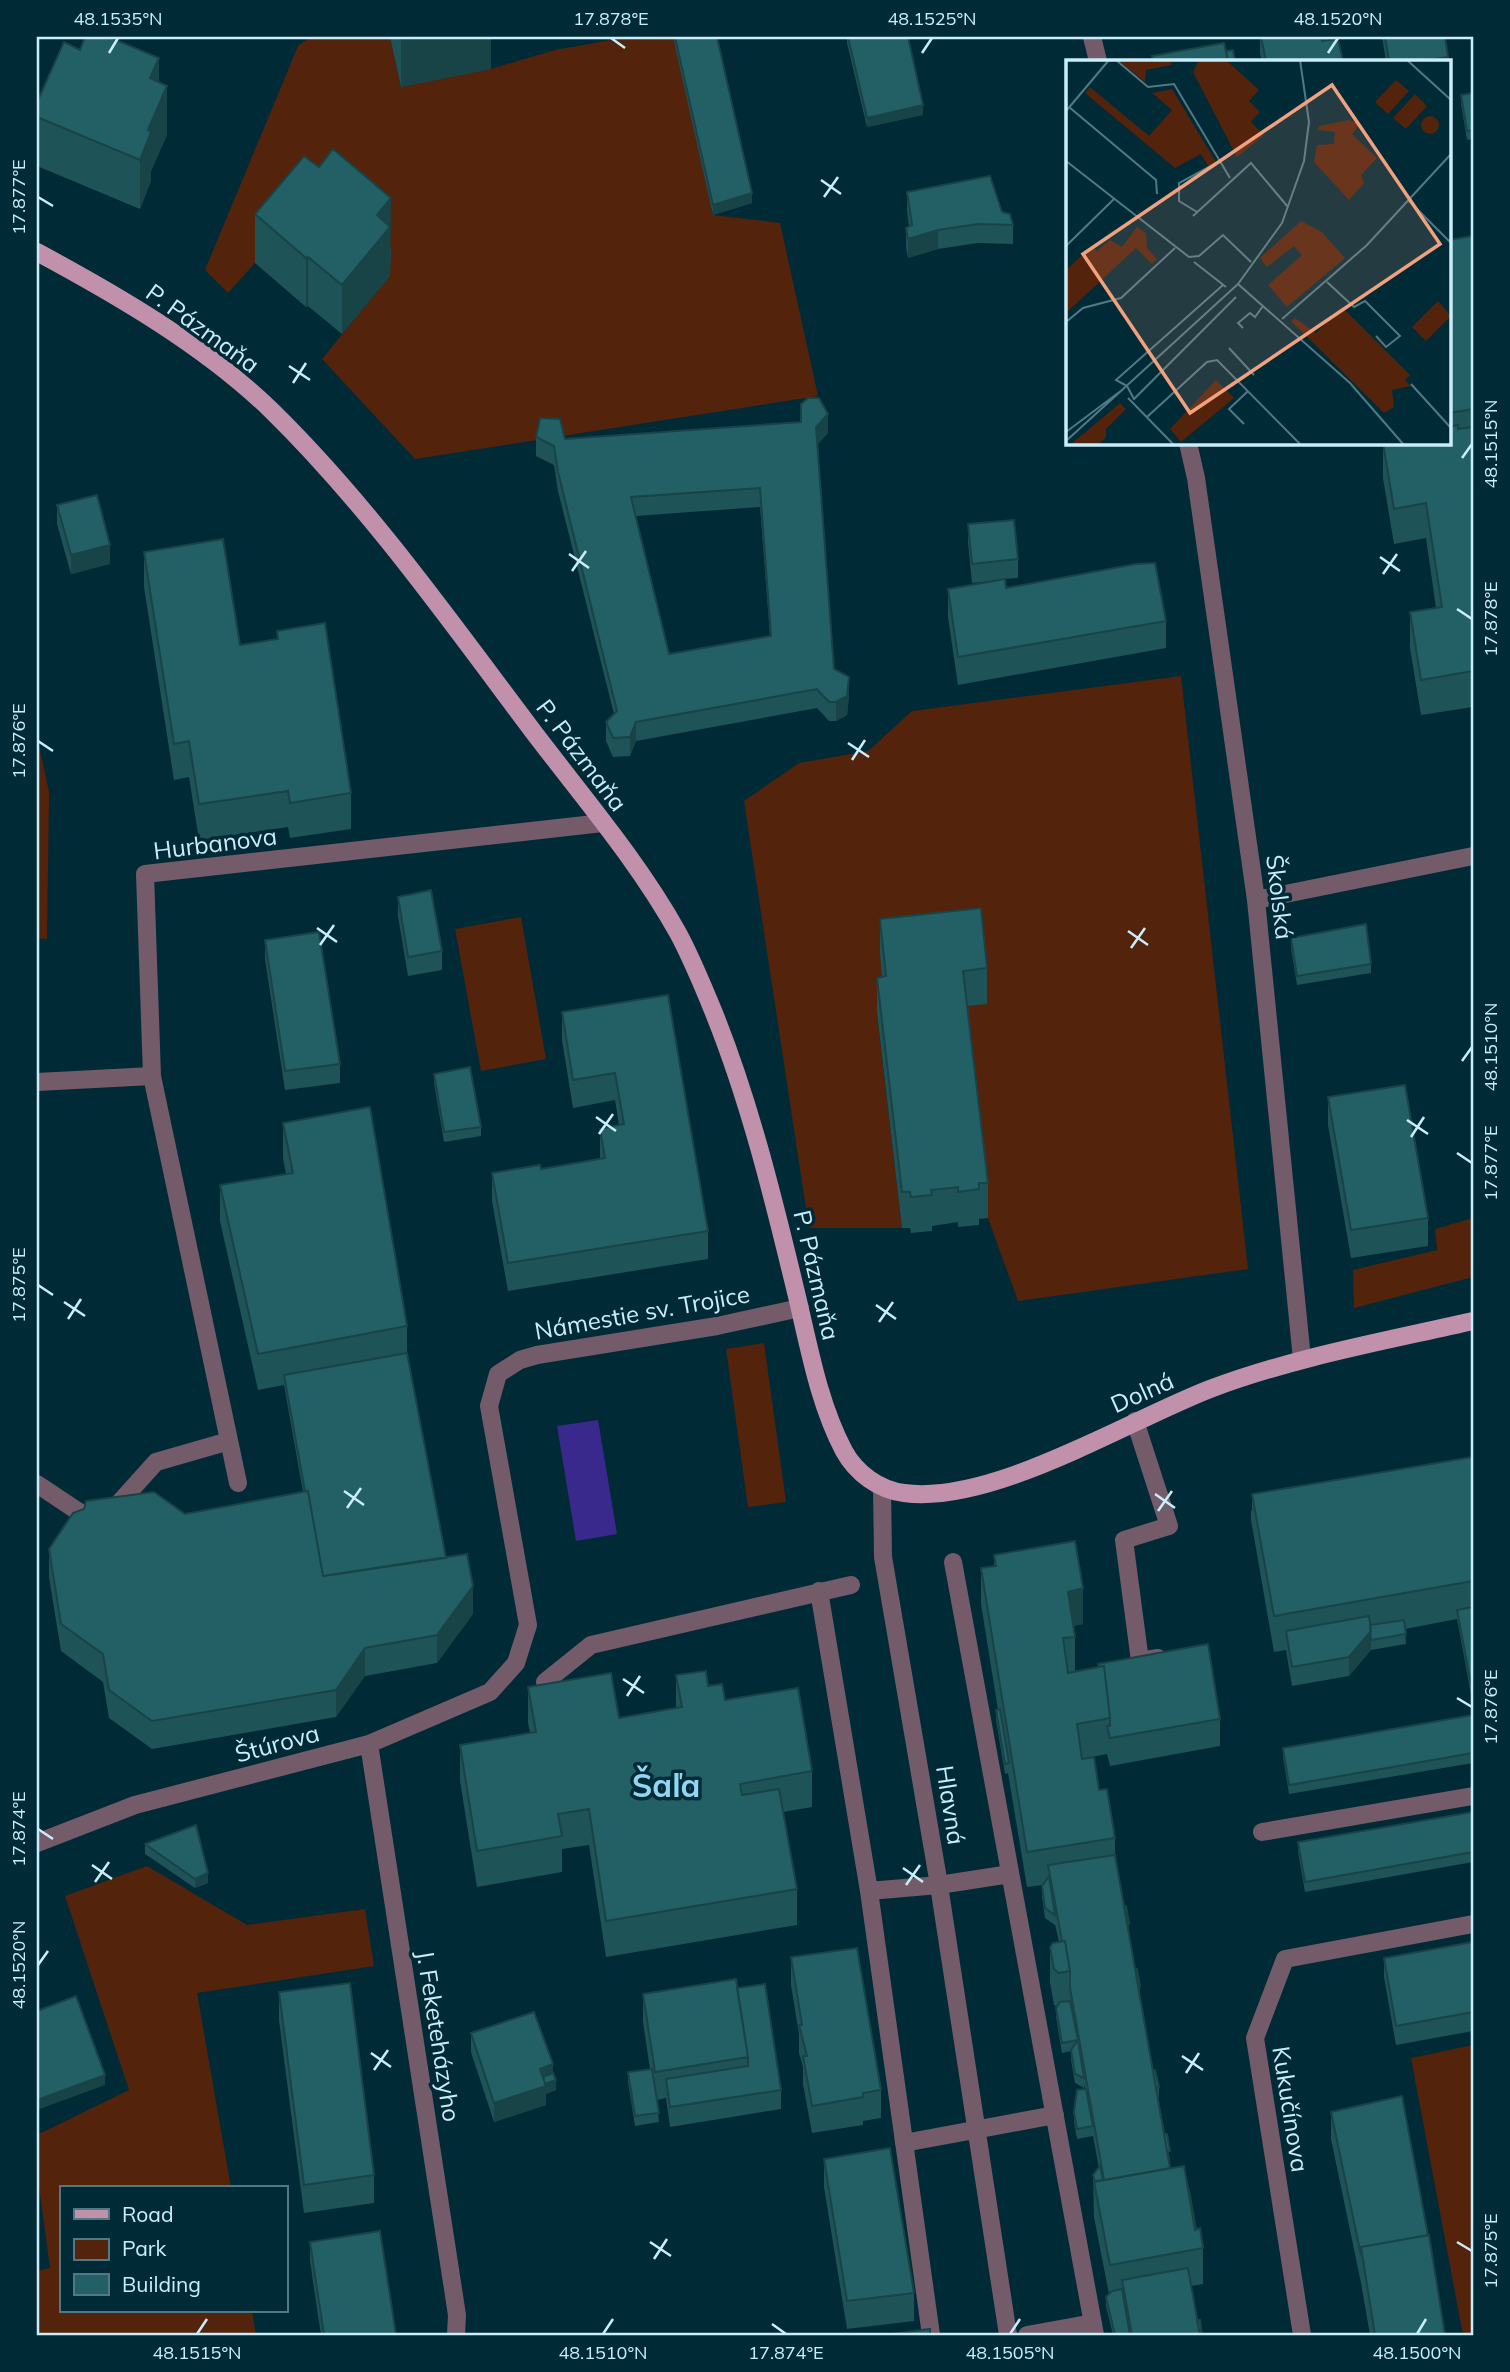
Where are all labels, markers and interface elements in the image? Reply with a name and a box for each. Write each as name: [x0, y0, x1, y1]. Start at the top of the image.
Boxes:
text: 48.1535°N: [73, 7, 163, 30]
text: 17.878°E: [573, 7, 649, 30]
text: 48.1525°N: [887, 7, 977, 30]
text: 48.1520°N: [1293, 7, 1383, 30]
inset map: [1066, 60, 1450, 444]
text: 17.877°E: [7, 159, 30, 235]
street label: P. Pázmaňa: [141, 277, 265, 379]
text: 48.1515°N: [1479, 399, 1502, 489]
text: 17.878°E: [1479, 581, 1502, 657]
street label: P. Pázmaňa: [530, 693, 634, 817]
text: 17.876°E: [7, 703, 30, 779]
street label: Hurbanova: [152, 821, 278, 865]
street label: Školská: [1260, 853, 1300, 941]
text: 48.1510°N: [1479, 1002, 1502, 1092]
text: 17.877°E: [1479, 1125, 1502, 1201]
street label: P. Pázmaňa: [787, 1207, 847, 1343]
text: 17.875°E: [7, 1247, 30, 1323]
street label: Námestie sv. Trojice: [532, 1278, 752, 1346]
street label: Dolná: [1106, 1365, 1178, 1419]
text: 17.876°E: [1479, 1669, 1502, 1745]
street label: Štúrova: [232, 1717, 322, 1769]
street label: Hlavná: [930, 1763, 972, 1847]
district label: Šaľa: [632, 1765, 700, 1805]
text: 17.874°E: [7, 1791, 30, 1867]
text: 48.1520°N: [7, 1920, 30, 2010]
street label: J. Feketeházyho: [411, 1948, 467, 2124]
street label: Kukučínova: [1266, 2044, 1316, 2174]
legend: [60, 2186, 287, 2312]
text: Road: [122, 2201, 173, 2227]
text: 17.875°E: [1479, 2213, 1502, 2289]
text: Park: [122, 2235, 166, 2261]
text: Building: [122, 2271, 201, 2297]
text: 48.1515°N: [152, 2341, 242, 2364]
text: 48.1510°N: [558, 2341, 648, 2364]
text: 17.874°E: [748, 2341, 824, 2364]
text: 48.1505°N: [965, 2341, 1055, 2364]
text: 48.1500°N: [1372, 2341, 1462, 2364]

